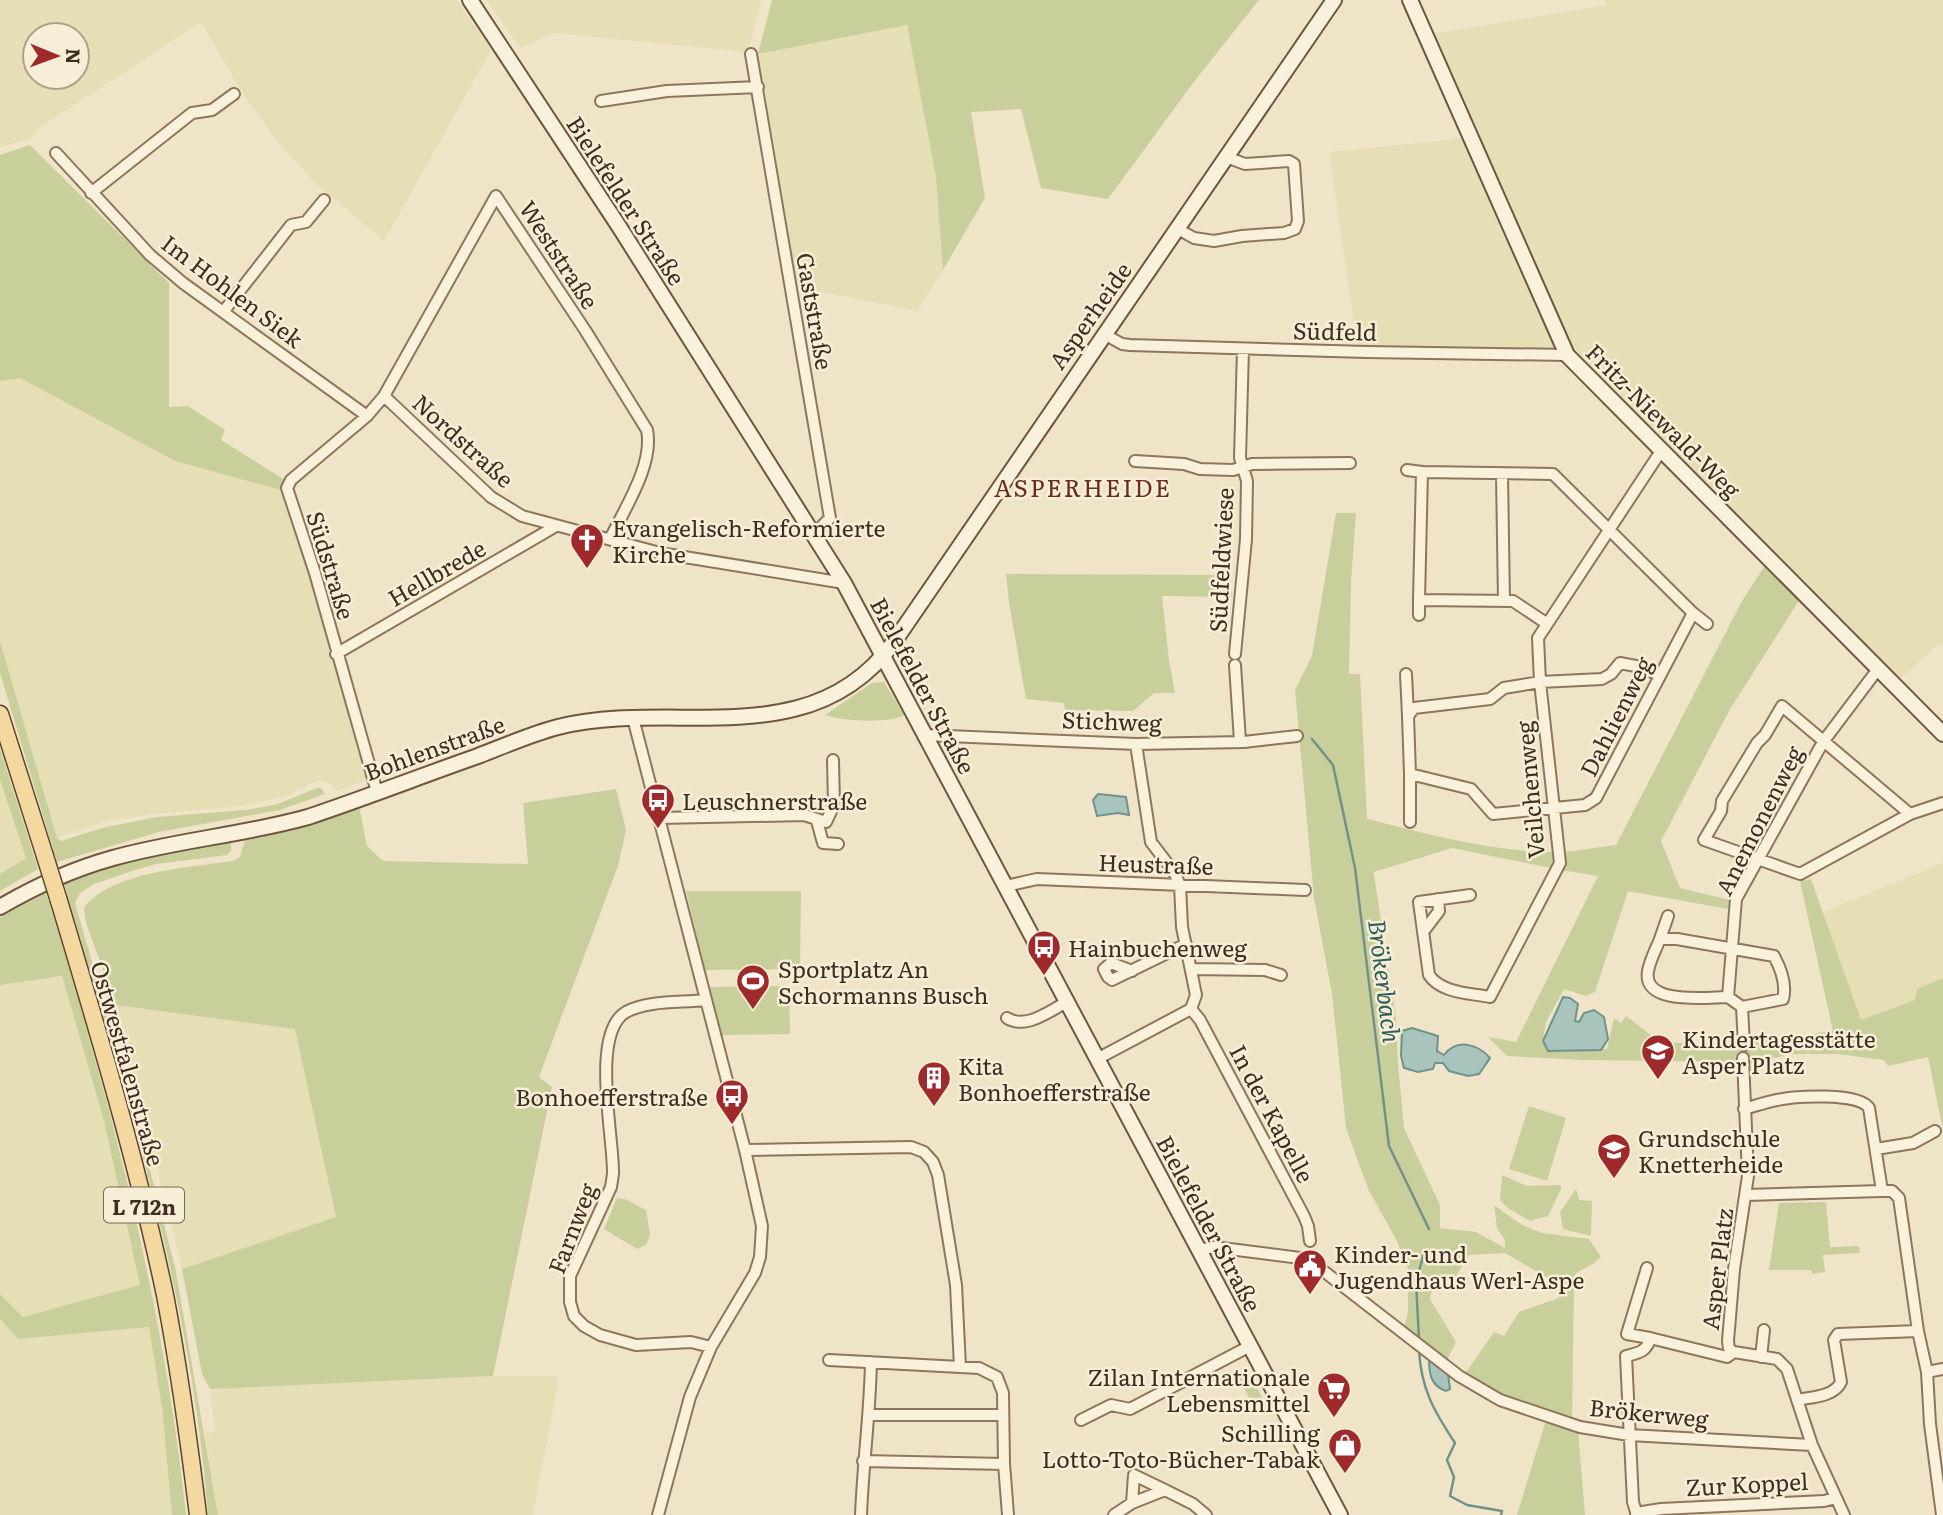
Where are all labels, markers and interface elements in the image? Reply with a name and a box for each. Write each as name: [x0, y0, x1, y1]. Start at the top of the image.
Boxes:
north arrow: [21, 21, 91, 91]
text: N: [60, 48, 88, 65]
street label: Bielefelder Straße: [559, 109, 695, 291]
street label: Weststraße: [512, 193, 608, 315]
street label: Im Hohlen Siek: [155, 225, 312, 355]
street label: Gaststraße: [789, 250, 843, 372]
street label: Asperheide: [1039, 254, 1139, 376]
street label: Südfeld: [1293, 312, 1377, 348]
street label: Fritz-Niewald-Weg: [1579, 335, 1749, 505]
street label: Nordstraße: [406, 385, 522, 495]
district label: ASPERHEIDE: [994, 469, 1172, 504]
street label: Südfeldwiese: [1199, 487, 1241, 633]
street label: Südstraße: [299, 506, 365, 624]
place label: Evangelisch-Reformierte Kirche: [612, 510, 886, 570]
church icon: Evangelisch-Reformierte Kirche: [568, 521, 606, 570]
street label: Hellbrede: [381, 530, 491, 614]
street label: Bielefelder Straße: [863, 591, 985, 779]
street label: Dahlienweg: [1570, 650, 1660, 782]
street label: Stichweg: [1061, 701, 1163, 739]
street label: Bohlenstraße: [359, 706, 509, 788]
street label: Veilchenweg: [1506, 719, 1552, 860]
street label: Anemonenweg: [1706, 739, 1810, 901]
bus stop icon: Leuschnerstraße: [639, 781, 677, 830]
place label: Leuschnerstraße: [682, 783, 867, 817]
street label: Heustraße: [1098, 844, 1214, 882]
water label: Brökerbach: [1361, 917, 1411, 1045]
bus stop icon: Hainbuchenweg: [1025, 928, 1063, 977]
place label: Hainbuchenweg: [1068, 930, 1247, 964]
place label: Sportplatz An Schormanns Busch: [778, 951, 988, 1011]
street label: Ostwestfalenstraße: [83, 956, 175, 1170]
sports icon: Sportplatz An Schormanns Busch: [734, 962, 772, 1011]
place label: Kindertagesstätte Asper Platz: [1682, 1021, 1876, 1081]
school or university icon: Kindertagesstätte Asper Platz: [1639, 1032, 1677, 1081]
street label: In der Kapelle: [1222, 1038, 1324, 1188]
place label: Kita Bonhoefferstraße: [958, 1048, 1151, 1108]
building icon: Kita Bonhoefferstraße: [915, 1059, 953, 1108]
bus stop icon: Bonhoefferstraße: [713, 1077, 751, 1126]
place label: Bonhoefferstraße: [515, 1079, 708, 1113]
place label: Grundschule Knetterheide: [1638, 1120, 1783, 1180]
street label: Bielefelder Straße: [1149, 1129, 1271, 1317]
school or university icon: Grundschule Knetterheide: [1595, 1131, 1633, 1180]
street label: Farnweg: [538, 1177, 604, 1278]
road number: L 712n: [104, 1188, 184, 1222]
street label: Asper Platz: [1692, 1206, 1740, 1332]
place label: Kinder- und Jugendhaus Werl-Aspe: [1334, 1236, 1584, 1296]
public building icon: Kinder- und Jugendhaus Werl-Aspe: [1291, 1247, 1329, 1296]
place label: Zilan Internationale Lebensmittel: [1088, 1359, 1310, 1419]
supermarket icon: Zilan Internationale Lebensmittel: [1315, 1370, 1353, 1419]
street label: Brökerweg: [1588, 1389, 1710, 1435]
place label: Schilling Lotto-Toto-Bücher-Tabak: [1042, 1415, 1321, 1475]
shop icon: Schilling Lotto-Toto-Bücher-Tabak: [1326, 1426, 1364, 1475]
street label: Zur Koppel: [1685, 1463, 1809, 1503]

